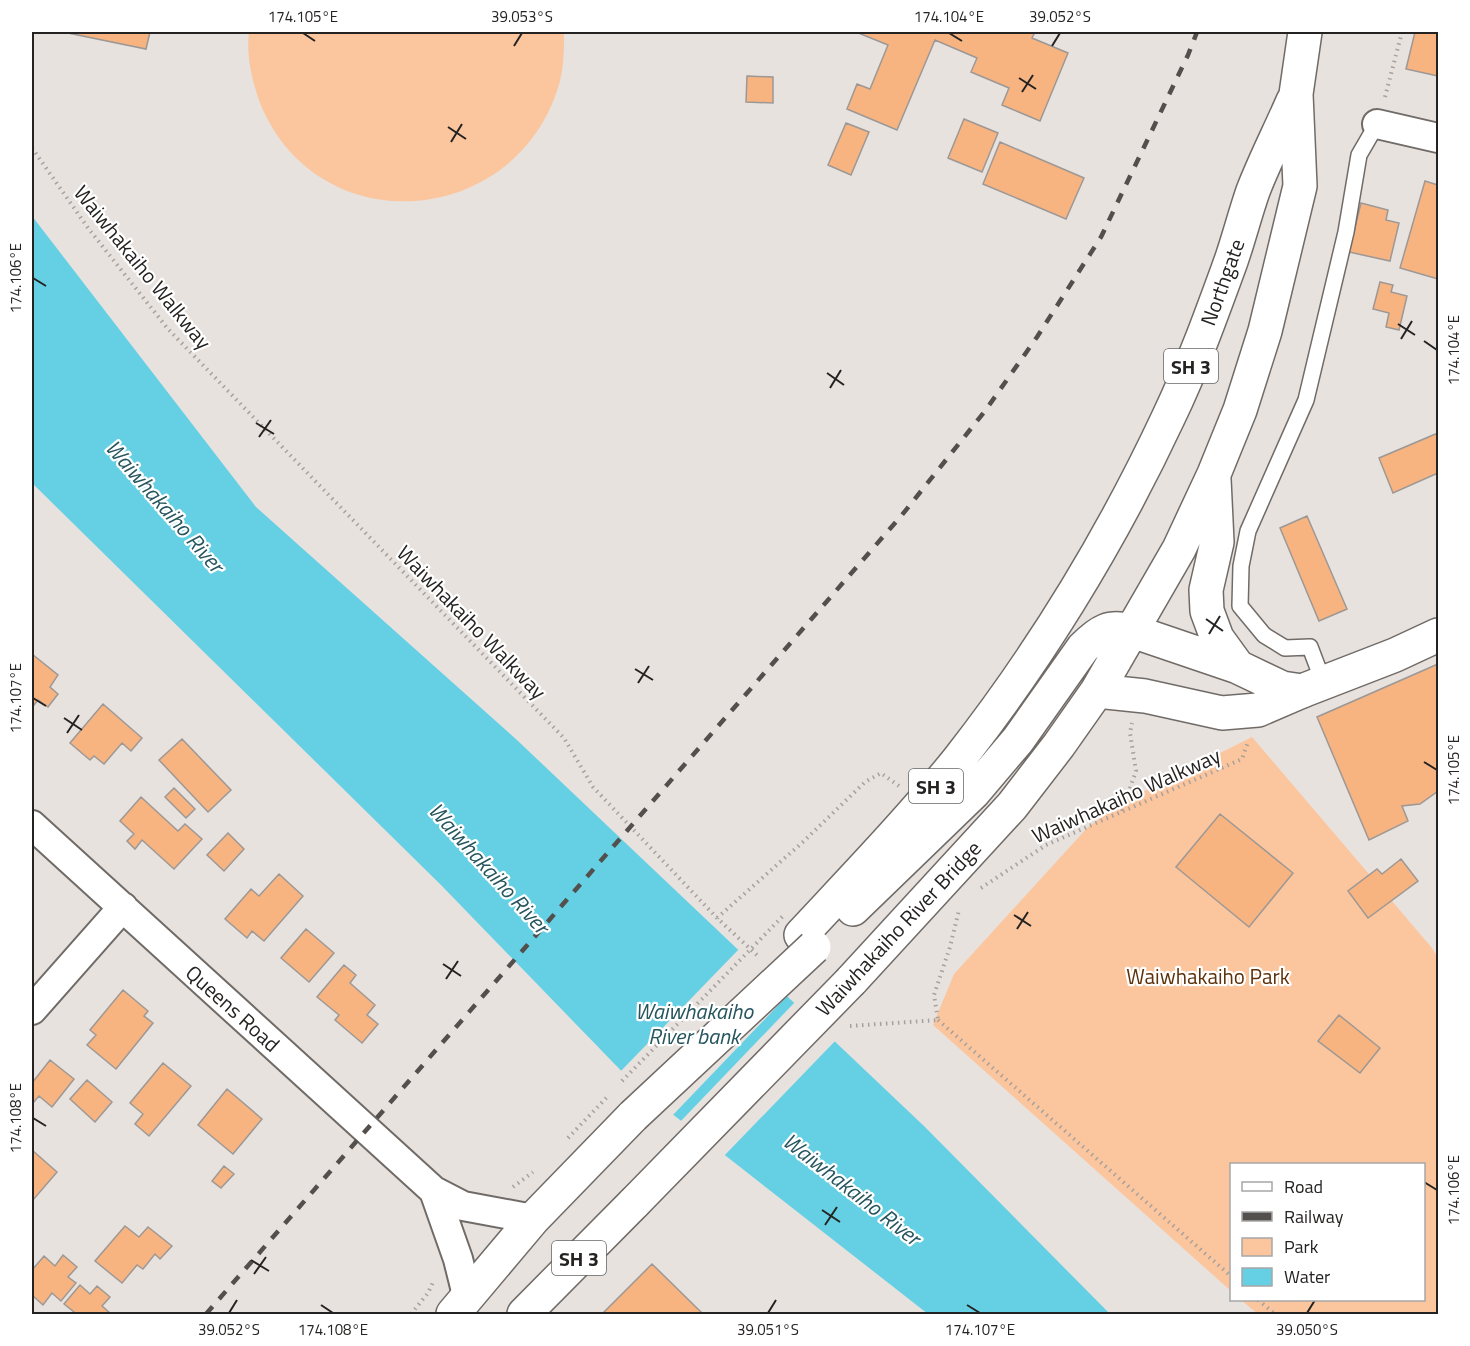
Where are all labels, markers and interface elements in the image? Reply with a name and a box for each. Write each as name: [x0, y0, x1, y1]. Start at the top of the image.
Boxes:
text: 174.105°E: [268, 5, 338, 28]
text: 39.053°S: [491, 5, 553, 28]
text: 174.104°E: [914, 5, 984, 28]
text: 39.052°S: [1029, 5, 1091, 28]
street label: Waiwhakaiho Walkway: [67, 178, 219, 356]
street label: Northgate: [1192, 234, 1252, 330]
text: 174.106°E: [4, 243, 27, 313]
text: 174.104°E: [1442, 315, 1465, 385]
road number: SH 3: [1164, 349, 1218, 383]
water label: Waiwhakaiho River: [97, 432, 235, 582]
street label: Waiwhakaiho Walkway: [390, 538, 554, 706]
text: 174.107°E: [4, 663, 27, 733]
text: 174.105°E: [1442, 735, 1465, 805]
street label: Waiwhakaiho Walkway: [1027, 739, 1225, 851]
road number: SH 3: [909, 769, 963, 803]
water label: Waiwhakaiho River: [421, 795, 559, 944]
street label: Waiwhakaiho River Bridge: [808, 833, 988, 1023]
street label: Queens Road: [179, 957, 287, 1059]
park label: Waiwhakaiho Park: [1126, 960, 1290, 992]
water label: Waiwhakaiho River bank: [635, 994, 754, 1053]
text: 174.108°E: [4, 1083, 27, 1153]
water label: Waiwhakaiho River: [776, 1124, 931, 1256]
text: 174.106°E: [1442, 1155, 1465, 1225]
legend: [1230, 1163, 1425, 1301]
text: Road: [1284, 1173, 1323, 1200]
text: Railway: [1284, 1203, 1344, 1230]
text: Park: [1284, 1233, 1319, 1260]
road number: SH 3: [552, 1241, 606, 1275]
text: Water: [1284, 1263, 1330, 1290]
text: 39.052°S: [198, 1318, 260, 1341]
text: 174.108°E: [298, 1318, 368, 1341]
text: 39.051°S: [737, 1318, 799, 1341]
text: 174.107°E: [945, 1318, 1015, 1341]
text: 39.050°S: [1276, 1318, 1338, 1341]

